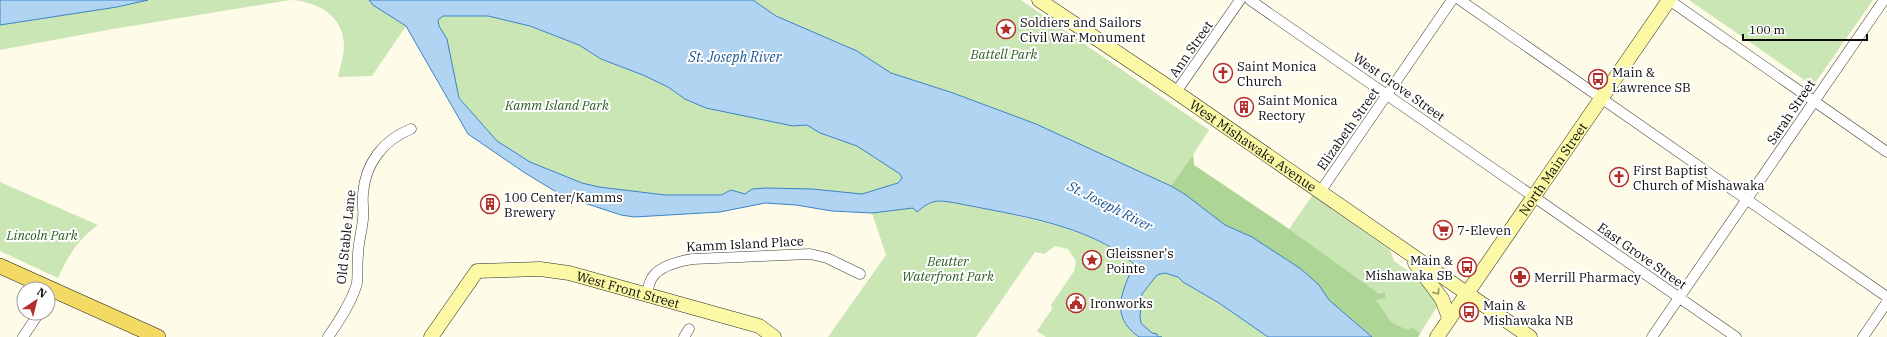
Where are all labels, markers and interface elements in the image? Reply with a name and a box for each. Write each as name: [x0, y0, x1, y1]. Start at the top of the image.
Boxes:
place label: Soldiers and Sailors Civil War Monument: [1020, 14, 1146, 46]
scale bar: [1743, 16, 1867, 42]
street label: Ann Street: [1165, 17, 1217, 81]
place icon: Soldiers and Sailors Civil War Monument: [995, 18, 1017, 40]
text: 100 m: [1749, 22, 1785, 37]
park label: Battell Park: [970, 46, 1038, 63]
water label: St. Joseph River: [687, 48, 783, 66]
street label: West Grove Street: [1350, 49, 1449, 125]
place label: Saint Monica Church: [1237, 58, 1317, 90]
church icon: Saint Monica Church: [1212, 62, 1234, 84]
place label: Main & Lawrence SB: [1612, 64, 1691, 96]
bus stop icon: Main & Lawrence SB: [1587, 68, 1609, 90]
street label: Sarah Street: [1763, 76, 1819, 148]
street label: Elizabeth Street: [1313, 84, 1383, 174]
place label: Saint Monica Rectory: [1258, 92, 1338, 124]
street label: West Mishawaka Avenue: [1187, 96, 1320, 195]
building icon: Saint Monica Rectory: [1233, 96, 1255, 118]
park label: Kamm Island Park: [504, 97, 609, 114]
street label: North Main Street: [1515, 119, 1591, 219]
place label: First Baptist Church of Mishawaka: [1633, 162, 1765, 194]
church icon: First Baptist Church of Mishawaka: [1608, 166, 1630, 188]
water label: St. Joseph River: [1063, 176, 1156, 236]
street label: Old Stable Lane: [333, 189, 359, 285]
place label: 100 Center/Kamms Brewery: [504, 189, 623, 221]
building icon: 100 Center/Kamms Brewery: [479, 193, 501, 215]
supermarket icon: 7-Eleven: [1432, 219, 1454, 241]
street label: East Grove Street: [1594, 219, 1690, 293]
place label: 7-Eleven: [1457, 222, 1511, 239]
park label: Lincoln Park: [5, 227, 78, 244]
street label: Kamm Island Place: [686, 232, 804, 256]
place label: Gleissner's Pointe: [1106, 245, 1174, 277]
place icon: Gleissner's Pointe: [1081, 249, 1103, 271]
place label: Main & Mishawaka SB: [1365, 252, 1453, 284]
park label: Beutter Waterfront Park: [902, 253, 994, 285]
bus stop icon: Main & Mishawaka SB: [1456, 256, 1478, 278]
pharmacy icon: Merrill Pharmacy: [1509, 266, 1531, 288]
street label: West Front Street: [575, 267, 682, 312]
place label: Merrill Pharmacy: [1534, 269, 1641, 286]
north arrow: [16, 281, 56, 321]
text: N: [34, 285, 50, 301]
one-way arrow: [1432, 288, 1439, 295]
public building icon: Ironworks: [1065, 292, 1087, 314]
place label: Ironworks: [1090, 295, 1153, 312]
place label: Main & Mishawaka NB: [1483, 297, 1574, 329]
bus stop icon: Main & Mishawaka NB: [1458, 301, 1480, 323]

